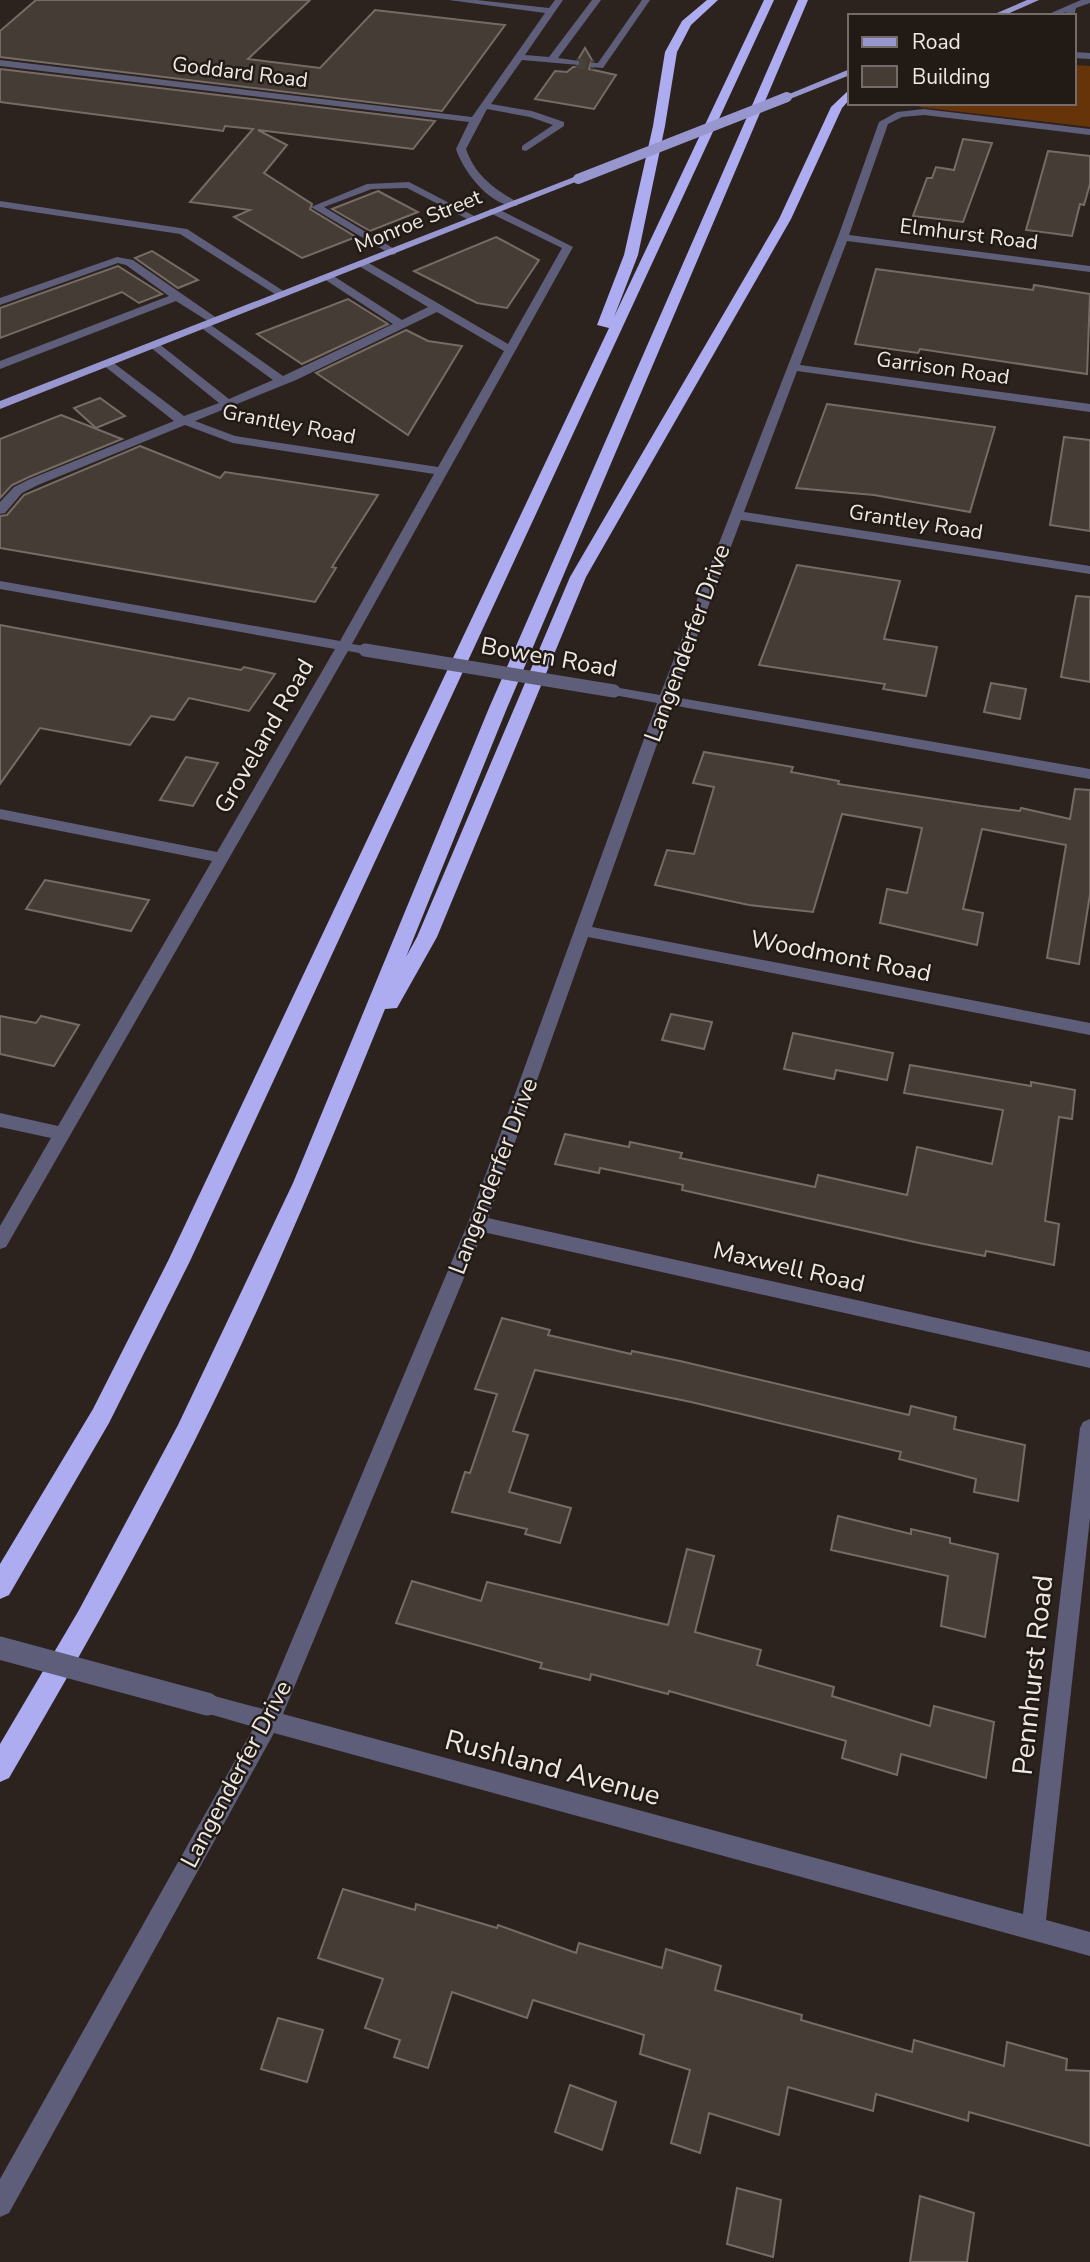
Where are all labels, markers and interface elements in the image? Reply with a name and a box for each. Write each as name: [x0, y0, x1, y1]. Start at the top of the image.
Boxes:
legend: [848, 14, 1076, 105]
text: Road: [912, 28, 961, 56]
street label: Goddard Road: [171, 50, 309, 94]
text: Building: [912, 63, 990, 91]
street label: Monroe Street: [350, 183, 486, 259]
street label: Elmhurst Road: [898, 212, 1040, 256]
street label: Garrison Road: [875, 345, 1011, 391]
street label: Grantley Road: [220, 397, 358, 451]
street label: Grantley Road: [847, 498, 985, 546]
street label: Langenderfer Drive: [636, 540, 738, 746]
street label: Bowen Road: [478, 629, 620, 685]
street label: Groveland Road: [207, 653, 321, 819]
street label: Woodmont Road: [748, 923, 934, 989]
street label: Langenderfer Drive: [441, 1073, 545, 1279]
street label: Maxwell Road: [710, 1234, 868, 1300]
street label: Pennhurst Road: [1004, 1573, 1062, 1777]
street label: Langenderfer Drive: [173, 1675, 299, 1873]
street label: Rushland Avenue: [441, 1721, 665, 1815]

